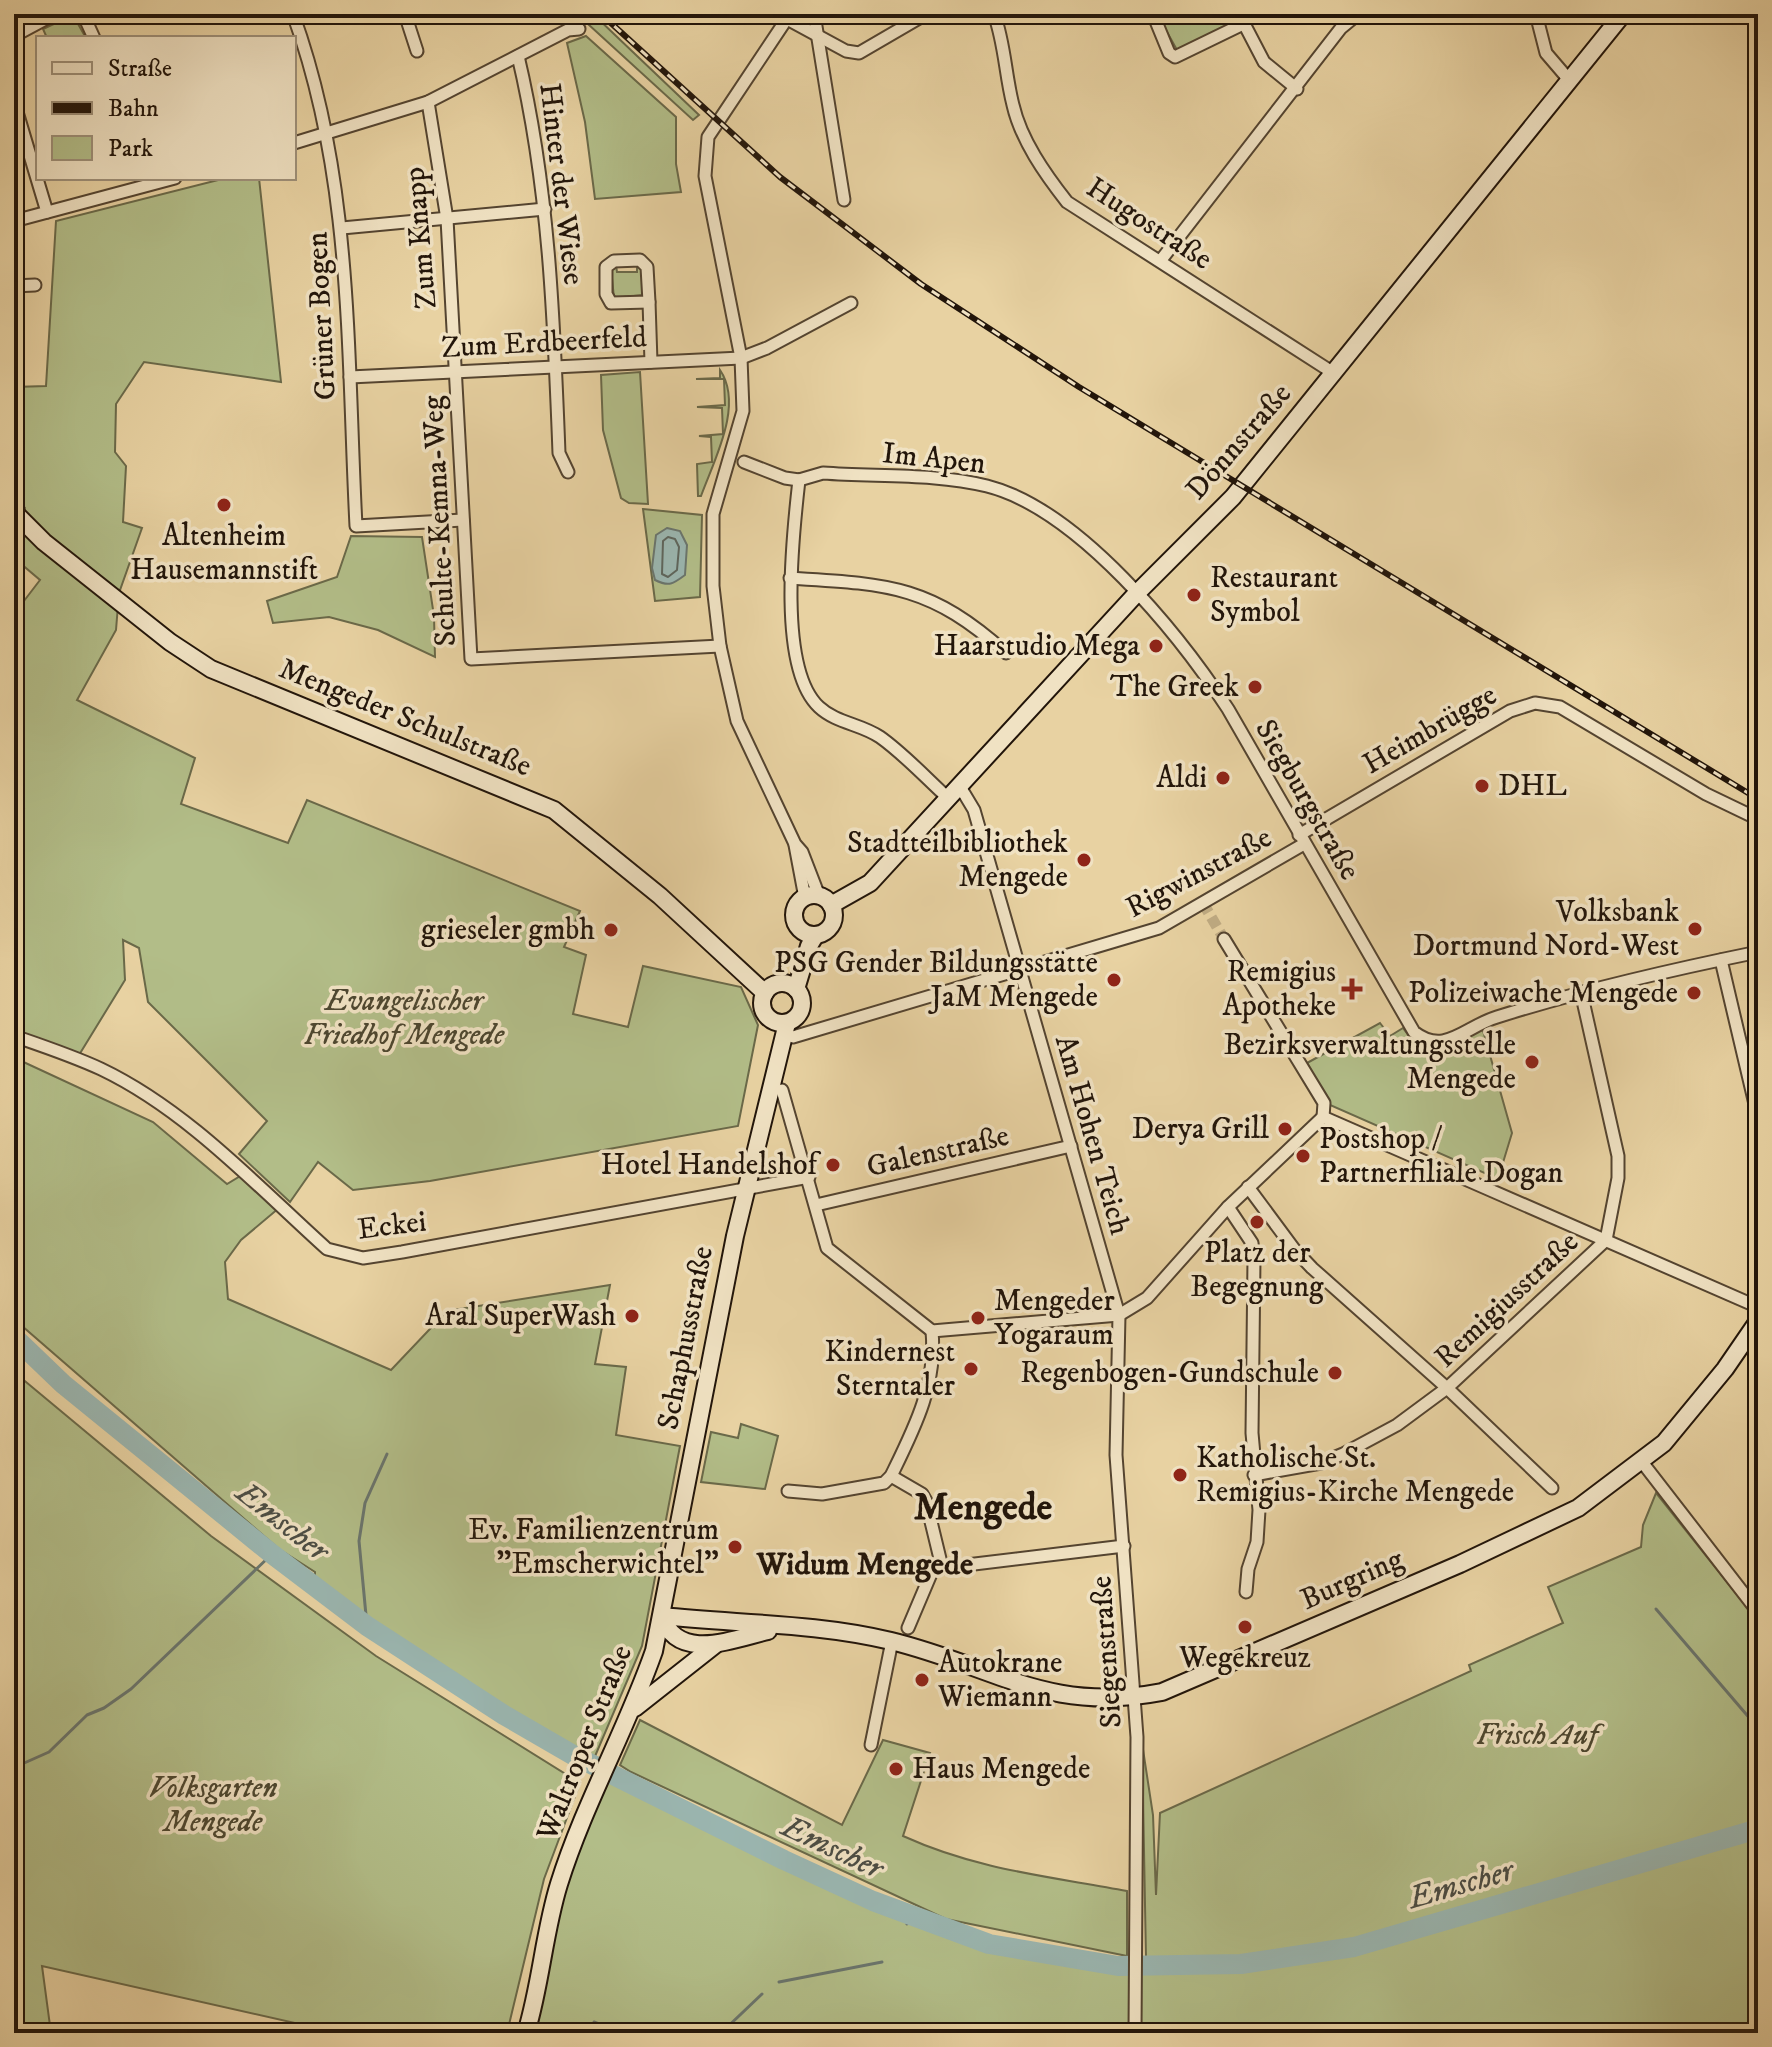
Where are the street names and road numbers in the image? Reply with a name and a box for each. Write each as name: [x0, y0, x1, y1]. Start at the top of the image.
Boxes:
street label: Hinter der Wiese: [530, 81, 592, 287]
street label: Zum Knapp: [396, 165, 446, 311]
street label: Hugostraße: [1079, 170, 1219, 278]
street label: Grüner Bogen: [299, 231, 345, 401]
street label: Zum Erdbeerfeld: [440, 319, 648, 367]
street label: Dönnstraße: [1178, 376, 1300, 508]
street label: Schulte-Kemna-Weg: [415, 394, 465, 647]
street label: Im Apen: [881, 435, 988, 483]
street label: Mengeder Schulstraße: [273, 650, 537, 786]
street label: Heimbrügge: [1356, 677, 1504, 783]
street label: Siegburgstraße: [1246, 713, 1368, 887]
street label: Rigwinstraße: [1120, 819, 1278, 927]
street label: Am Hohen Teich: [1046, 1031, 1138, 1239]
street label: Galenstraße: [863, 1118, 1013, 1186]
street label: Eckei: [356, 1203, 428, 1249]
street label: Remigiusstraße: [1427, 1224, 1587, 1376]
street label: Schaphusstraße: [650, 1243, 722, 1433]
street label: Burgring: [1295, 1541, 1409, 1619]
street label: Siegenstraße: [1083, 1575, 1131, 1729]
street label: Waltroper Straße: [529, 1640, 641, 1847]

